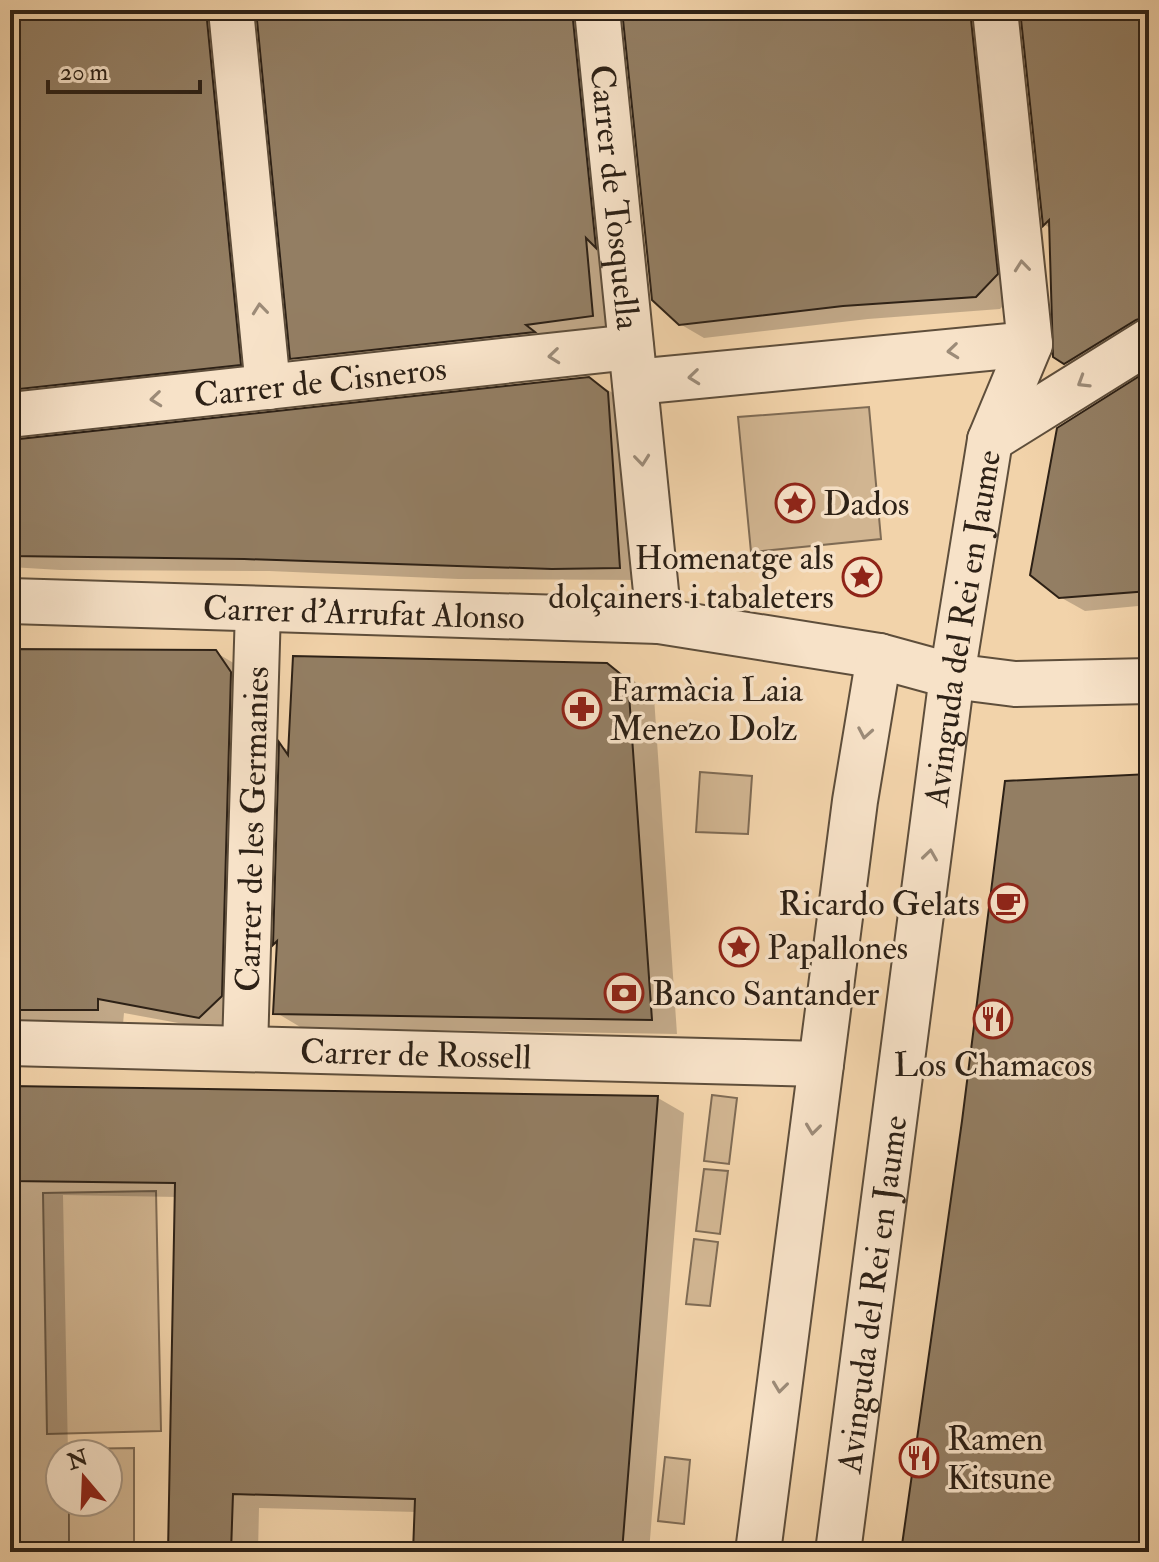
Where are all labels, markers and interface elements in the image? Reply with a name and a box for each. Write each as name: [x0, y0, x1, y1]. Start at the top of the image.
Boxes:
scale bar: [48, 44, 200, 94]
text: 20 m: [60, 57, 109, 88]
street label: Carrer de Tosquella: [580, 63, 649, 333]
one-way arrow: [1014, 259, 1031, 272]
one-way arrow: [252, 302, 269, 315]
one-way arrow: [946, 343, 959, 360]
street label: Carrer de Cisneros: [192, 347, 449, 418]
one-way arrow: [547, 347, 560, 364]
one-way arrow: [687, 368, 700, 385]
one-way arrow: [1077, 373, 1092, 388]
one-way arrow: [149, 390, 162, 407]
street label: Avinguda del Rei en Jaume: [915, 447, 1011, 810]
one-way arrow: [634, 454, 651, 467]
place icon: Dados: [774, 482, 816, 524]
place label: Dados: [823, 483, 909, 526]
place label: Homenatge als dolçainers i tabaleters: [548, 537, 834, 619]
place icon: Homenatge als dolçainers i tabaleters: [841, 556, 883, 598]
street label: Carrer d'Arrufat Alonso: [202, 587, 525, 640]
street label: Carrer de les Germanies: [227, 666, 279, 993]
place label: Farmàcia Laia Menezo Dolz: [610, 669, 804, 751]
pharmacy icon: Farmàcia Laia Menezo Dolz: [561, 688, 603, 730]
one-way arrow: [857, 726, 874, 739]
one-way arrow: [921, 848, 938, 861]
cafe icon: Ricardo Gelats: [987, 882, 1029, 924]
place label: Ricardo Gelats: [778, 883, 980, 926]
place icon: Papallones: [718, 926, 760, 968]
place label: Papallones: [767, 927, 908, 970]
bank icon: Banco Santander: [603, 972, 645, 1014]
place label: Banco Santander: [652, 973, 879, 1016]
restaurant icon: Los Chamacos: [972, 998, 1014, 1040]
street label: Carrer de Rossell: [300, 1031, 532, 1080]
place label: Los Chamacos: [894, 1044, 1092, 1087]
street label: Avinguda del Rei en Jaume: [828, 1113, 918, 1477]
one-way arrow: [804, 1123, 821, 1136]
one-way arrow: [771, 1381, 788, 1394]
place label: Ramen Kitsune: [947, 1418, 1052, 1500]
restaurant icon: Ramen Kitsune: [898, 1437, 940, 1479]
north arrow: [44, 1438, 124, 1518]
text: N: [63, 1443, 92, 1477]

